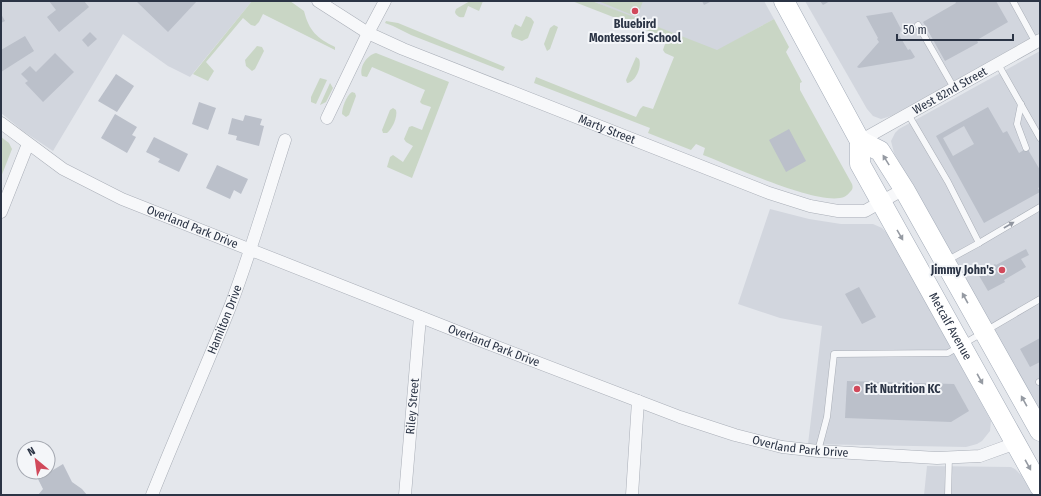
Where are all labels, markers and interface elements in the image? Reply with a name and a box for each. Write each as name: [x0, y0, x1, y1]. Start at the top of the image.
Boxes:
marker: Bluebird Montessori School: [630, 6, 640, 16]
scale bar: [897, 16, 1013, 42]
place label: Bluebird Montessori School: [589, 17, 682, 45]
text: 50 m: [903, 23, 927, 37]
street label: West 82nd Street: [910, 64, 990, 117]
street label: Marty Street: [576, 112, 638, 147]
one-way arrow: [882, 155, 890, 165]
street label: Overland Park Drive: [145, 202, 240, 251]
one-way arrow: [1003, 221, 1015, 228]
one-way arrow: [896, 229, 903, 241]
place label: Jimmy John's: [930, 263, 995, 277]
marker: Jimmy John's: [997, 265, 1007, 275]
street label: Hamilton Drive: [205, 283, 245, 356]
street label: Metcalf Avenue: [926, 290, 975, 362]
one-way arrow: [962, 292, 969, 304]
street label: Overland Park Drive: [446, 321, 542, 370]
one-way arrow: [977, 373, 984, 385]
street label: Riley Street: [403, 378, 422, 435]
place label: Fit Nutrition KC: [865, 382, 941, 396]
marker: Fit Nutrition KC: [852, 384, 862, 394]
one-way arrow: [1020, 395, 1027, 407]
street label: Overland Park Drive: [751, 433, 849, 460]
north arrow: [16, 440, 56, 480]
text: N: [25, 444, 37, 459]
one-way arrow: [1025, 459, 1031, 471]

